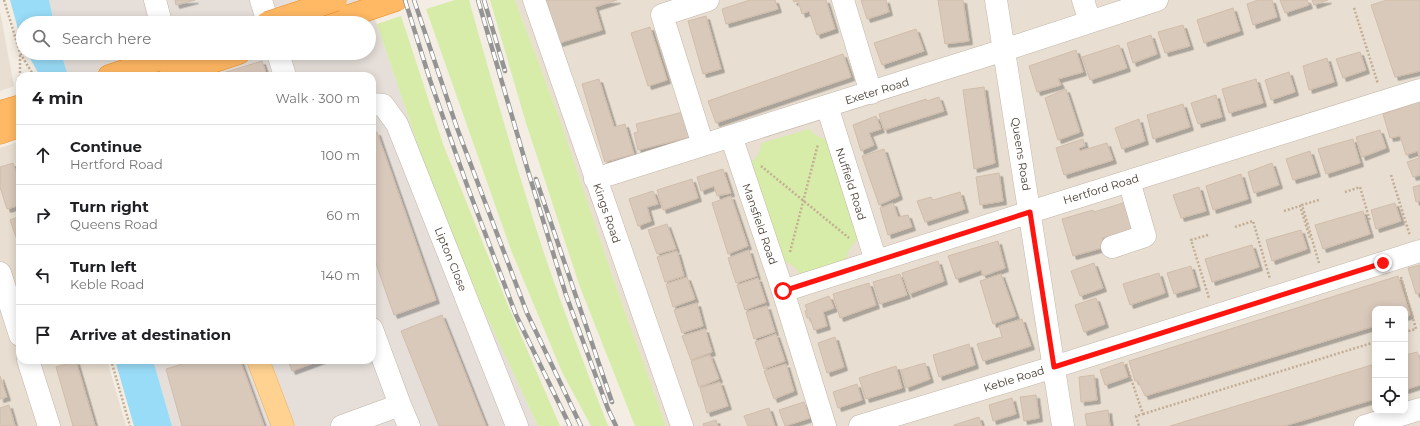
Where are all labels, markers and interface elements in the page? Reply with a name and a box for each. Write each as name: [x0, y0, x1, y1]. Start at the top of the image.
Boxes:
search box: [16, 16, 376, 60]
icon: search: [30, 27, 52, 49]
text: Search here: [62, 29, 151, 48]
street label: Exeter Road: [843, 75, 911, 107]
text: 4 min: [32, 88, 83, 108]
text: Walk · 300 m: [275, 90, 360, 106]
street label: Queens Road: [1008, 116, 1034, 192]
text: Continue: [70, 137, 142, 156]
icon: ahead: [32, 144, 54, 166]
street label: Nuffield Road: [833, 146, 869, 222]
text: 100 m: [321, 147, 360, 163]
text: Hertford Road: [70, 156, 163, 172]
street label: Hertford Road: [1061, 171, 1141, 207]
street label: Kings Road: [590, 181, 624, 245]
street label: Mansfield Road: [740, 181, 780, 267]
text: Turn right: [70, 197, 149, 216]
icon: right: [32, 204, 54, 226]
text: 60 m: [326, 207, 360, 223]
text: Queens Road: [70, 216, 158, 232]
street label: Lipton Close: [432, 225, 470, 293]
route end: [1374, 254, 1392, 272]
text: Turn left: [70, 257, 137, 276]
icon: left: [32, 264, 54, 286]
text: 140 m: [321, 267, 360, 283]
text: Keble Road: [70, 276, 144, 292]
route start: [774, 282, 792, 300]
map controls: [1372, 306, 1408, 414]
button: +: [1372, 306, 1408, 342]
icon: arrive: [32, 324, 54, 346]
text: Arrive at destination: [70, 325, 231, 344]
button: −: [1372, 342, 1408, 378]
street label: Keble Road: [982, 363, 1046, 395]
button: locate: [1372, 378, 1408, 414]

